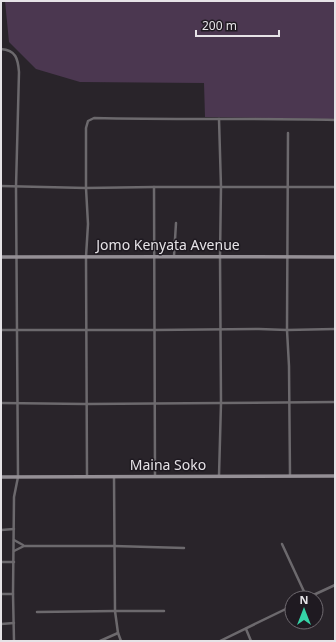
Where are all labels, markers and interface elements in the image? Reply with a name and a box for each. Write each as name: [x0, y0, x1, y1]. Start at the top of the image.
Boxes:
scale bar: [196, 12, 279, 38]
text: 200 m: [202, 17, 237, 34]
street label: Jomo Kenyata Avenue: [94, 235, 240, 254]
street label: Maina Soko: [130, 455, 206, 474]
north arrow: [284, 590, 324, 630]
text: N: [300, 592, 308, 607]

